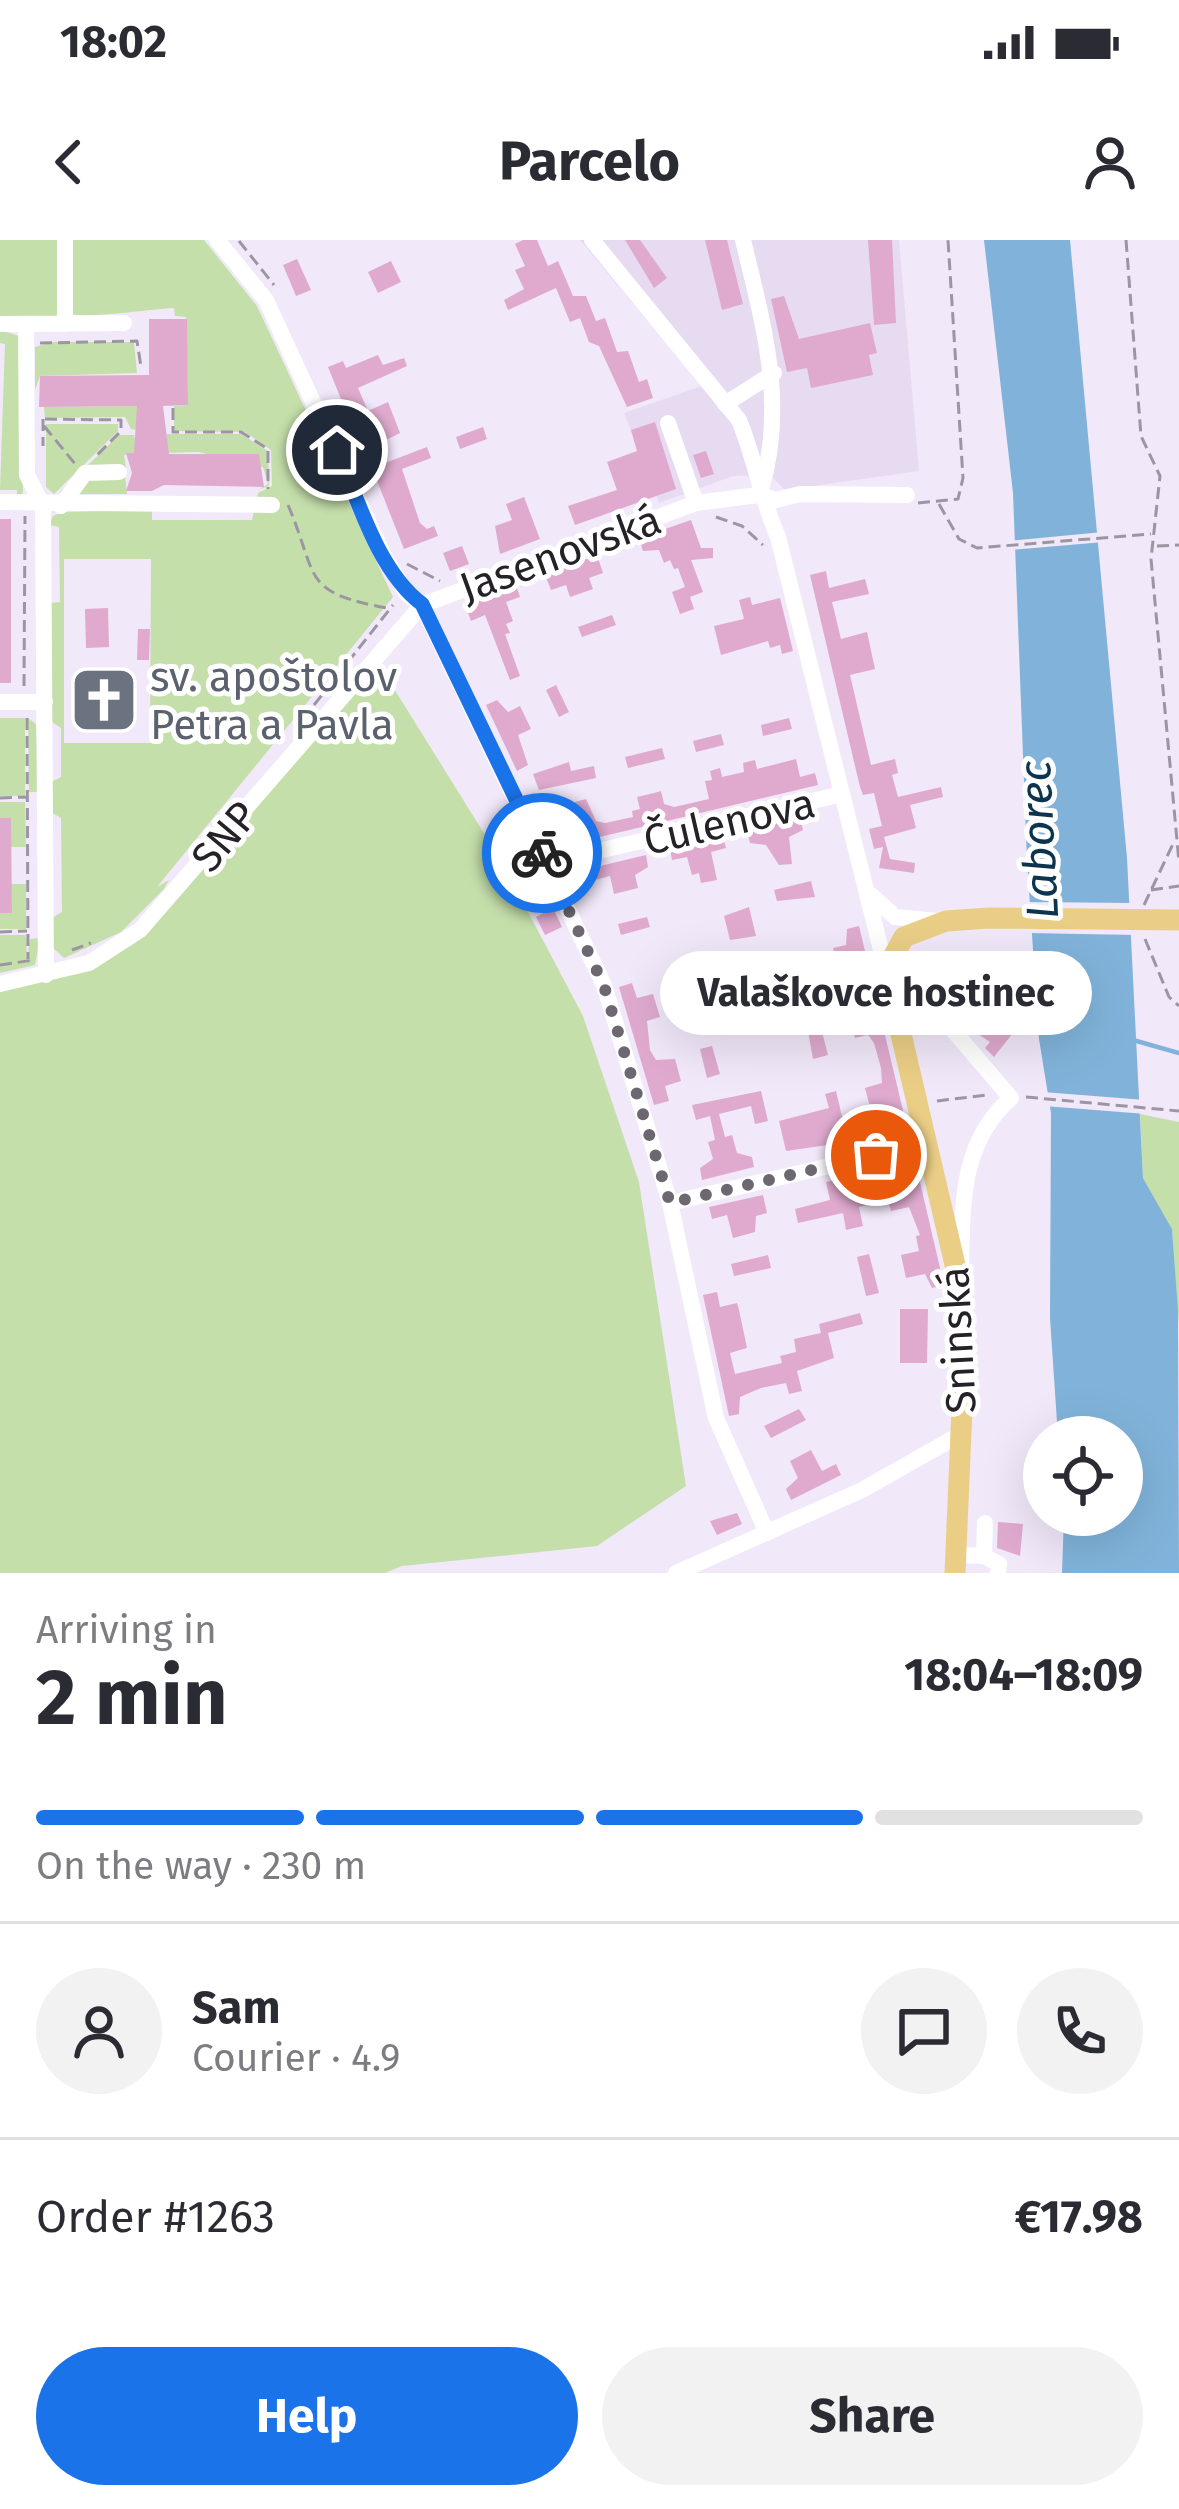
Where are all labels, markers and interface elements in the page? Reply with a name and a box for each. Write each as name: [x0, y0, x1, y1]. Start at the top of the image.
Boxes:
text: 18:02: [60, 15, 167, 69]
icon: back: [36, 129, 102, 195]
icon: person: [1077, 129, 1143, 195]
text: Parcelo: [499, 130, 680, 194]
pin: [286, 399, 388, 501]
icon: home: [304, 417, 370, 483]
street label: Jasenovská: [453, 494, 668, 613]
place label: sv. apoštolov Petra a Pavla: [150, 652, 398, 750]
church icon: sv. apoštolov Petra a Pavla: [69, 665, 139, 735]
water label: Laborec: [1008, 759, 1070, 921]
street label: Čulenova: [639, 778, 820, 866]
street label: SNP: [181, 791, 268, 882]
courier: [482, 793, 602, 913]
icon: bike: [509, 820, 575, 886]
callout: Valaškovce hostinec: [660, 951, 1092, 1035]
text: Valaškovce hostinec: [697, 970, 1055, 1016]
pin: [825, 1104, 927, 1206]
icon: bag: [843, 1122, 909, 1188]
street label: Sninská: [929, 1265, 987, 1415]
map controls: [1023, 1416, 1143, 1536]
button: locate: [1023, 1416, 1143, 1536]
text: Arriving in: [36, 1607, 217, 1653]
text: 18:04–18:09: [904, 1648, 1143, 1702]
text: 2 min: [36, 1651, 228, 1745]
text: On the way · 230 m: [36, 1843, 366, 1889]
button: person: [36, 1968, 162, 2094]
button: chat: [861, 1968, 987, 2094]
button: phone: [1017, 1968, 1143, 2094]
text: Sam: [192, 1981, 280, 2035]
text: Courier · 4.9: [192, 2035, 401, 2081]
text: Order #1263: [36, 2190, 275, 2244]
text: €17.98: [1015, 2190, 1143, 2244]
button: Help: [36, 2347, 578, 2485]
button: Share: [602, 2347, 1143, 2485]

